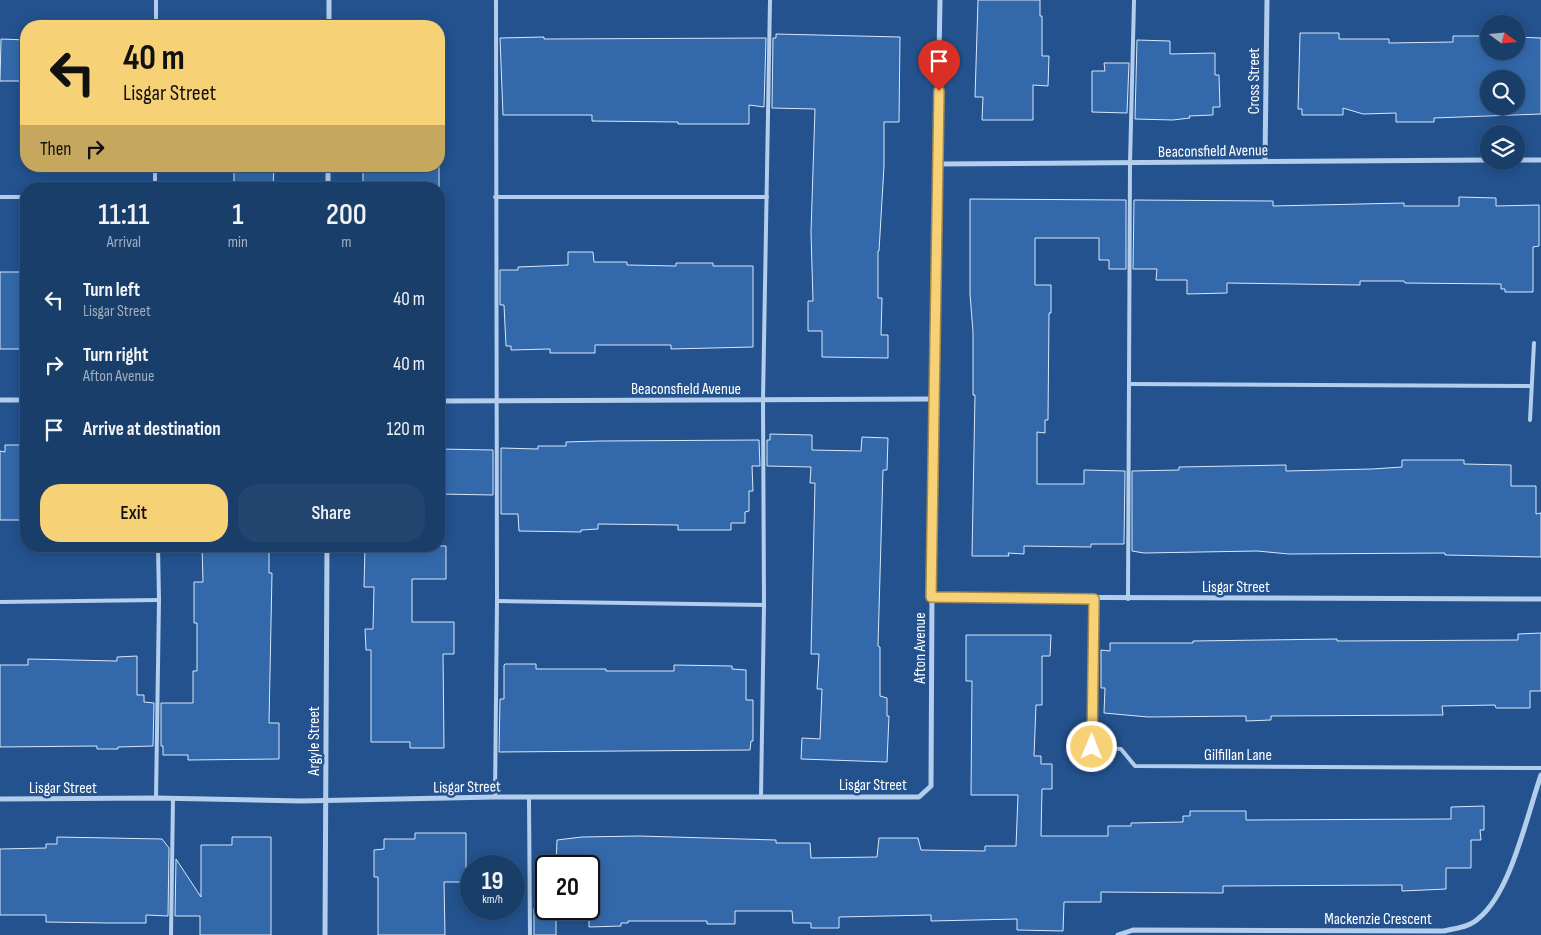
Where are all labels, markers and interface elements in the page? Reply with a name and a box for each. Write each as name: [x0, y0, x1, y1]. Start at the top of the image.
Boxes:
north arrow: [1480, 15, 1525, 60]
map controls: [1480, 15, 1525, 170]
text: 40 m: [123, 37, 185, 80]
icon: left: [40, 40, 105, 105]
pin: [918, 40, 960, 91]
icon: arrive: [925, 47, 953, 75]
street label: Cross Street: [1245, 48, 1264, 114]
button: search: [1480, 70, 1525, 115]
text: Lisgar Street: [123, 80, 216, 107]
button: layers: [1480, 125, 1525, 170]
icon: right: [81, 135, 109, 163]
text: Then: [40, 138, 71, 161]
street label: Beaconsfield Avenue: [1158, 141, 1268, 162]
text: 11:11: [98, 197, 149, 233]
text: 1: [232, 197, 243, 233]
text: 200: [326, 197, 367, 233]
text: Arrival: [107, 233, 141, 252]
text: min: [228, 233, 248, 252]
text: m: [341, 233, 352, 252]
text: Turn left: [83, 279, 140, 302]
icon: left: [40, 286, 68, 314]
text: 40 m: [393, 288, 425, 311]
text: Lisgar Street: [83, 302, 151, 321]
text: Turn right: [83, 344, 148, 367]
icon: right: [40, 351, 68, 379]
text: 40 m: [393, 353, 425, 376]
text: Afton Avenue: [83, 367, 154, 386]
street label: Beaconsfield Avenue: [631, 380, 741, 399]
icon: arrive: [40, 416, 68, 444]
text: Arrive at destination: [83, 418, 221, 441]
text: 120 m: [387, 418, 425, 441]
button: Exit: [40, 484, 228, 542]
button: Share: [238, 484, 425, 542]
street label: Lisgar Street: [1202, 578, 1270, 597]
street label: Afton Avenue: [911, 612, 930, 685]
street label: Argyle Street: [305, 706, 324, 777]
position arrow: [1065, 720, 1117, 772]
street label: Gilfillan Lane: [1204, 746, 1272, 765]
street label: Lisgar Street: [839, 776, 907, 795]
street label: Lisgar Street: [433, 777, 501, 798]
street label: Lisgar Street: [29, 779, 97, 798]
speed limit sign: 20: [535, 855, 600, 920]
text: 19: [482, 866, 503, 897]
text: km/h: [482, 892, 503, 907]
street label: Mackenzie Crescent: [1324, 910, 1432, 929]

